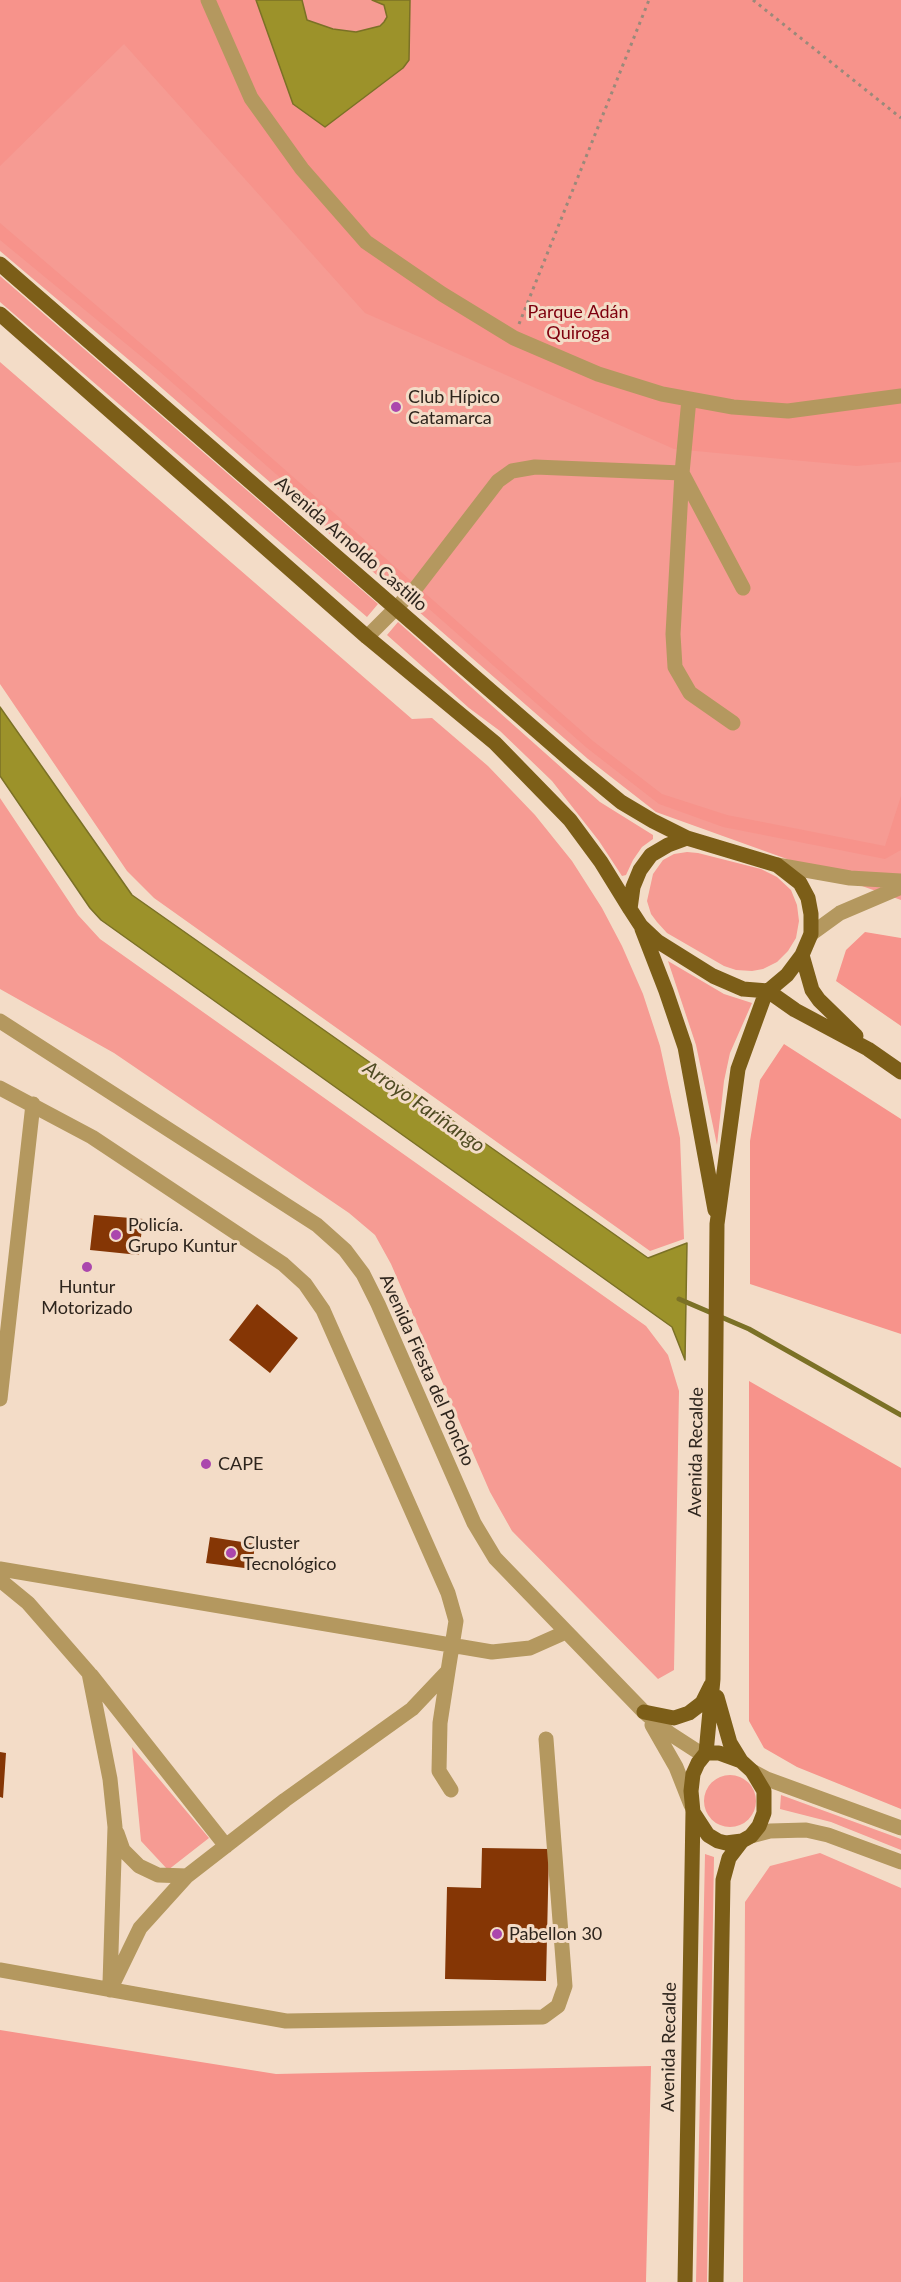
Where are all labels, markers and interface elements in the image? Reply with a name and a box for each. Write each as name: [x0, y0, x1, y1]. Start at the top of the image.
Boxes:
park label: Parque Adán Quiroga: [528, 301, 628, 344]
place label: Club Hípico Catamarca: [408, 386, 500, 428]
marker: Club Hípico Catamarca: [389, 400, 403, 414]
street label: Avenida Arnoldo Castillo: [270, 472, 432, 616]
water label: Arroyo Fariñango: [359, 1056, 489, 1158]
place label: Policía. Grupo Kuntur: [128, 1214, 237, 1256]
marker: Policía. Grupo Kuntur: [109, 1228, 123, 1242]
marker: Huntur Motorizado: [80, 1260, 94, 1274]
street label: Avenida Fiesta del Poncho: [375, 1271, 479, 1469]
place label: Huntur Motorizado: [41, 1276, 133, 1318]
street label: Avenida Recalde: [684, 1387, 708, 1517]
place label: CAPE: [218, 1453, 263, 1475]
marker: CAPE: [199, 1457, 213, 1471]
place label: Cluster Tecnológico: [243, 1532, 337, 1574]
marker: Cluster Tecnológico: [224, 1546, 238, 1560]
place label: Pabellon 30: [509, 1923, 602, 1945]
marker: Pabellon 30: [490, 1927, 504, 1941]
street label: Avenida Recalde: [657, 1982, 681, 2112]

